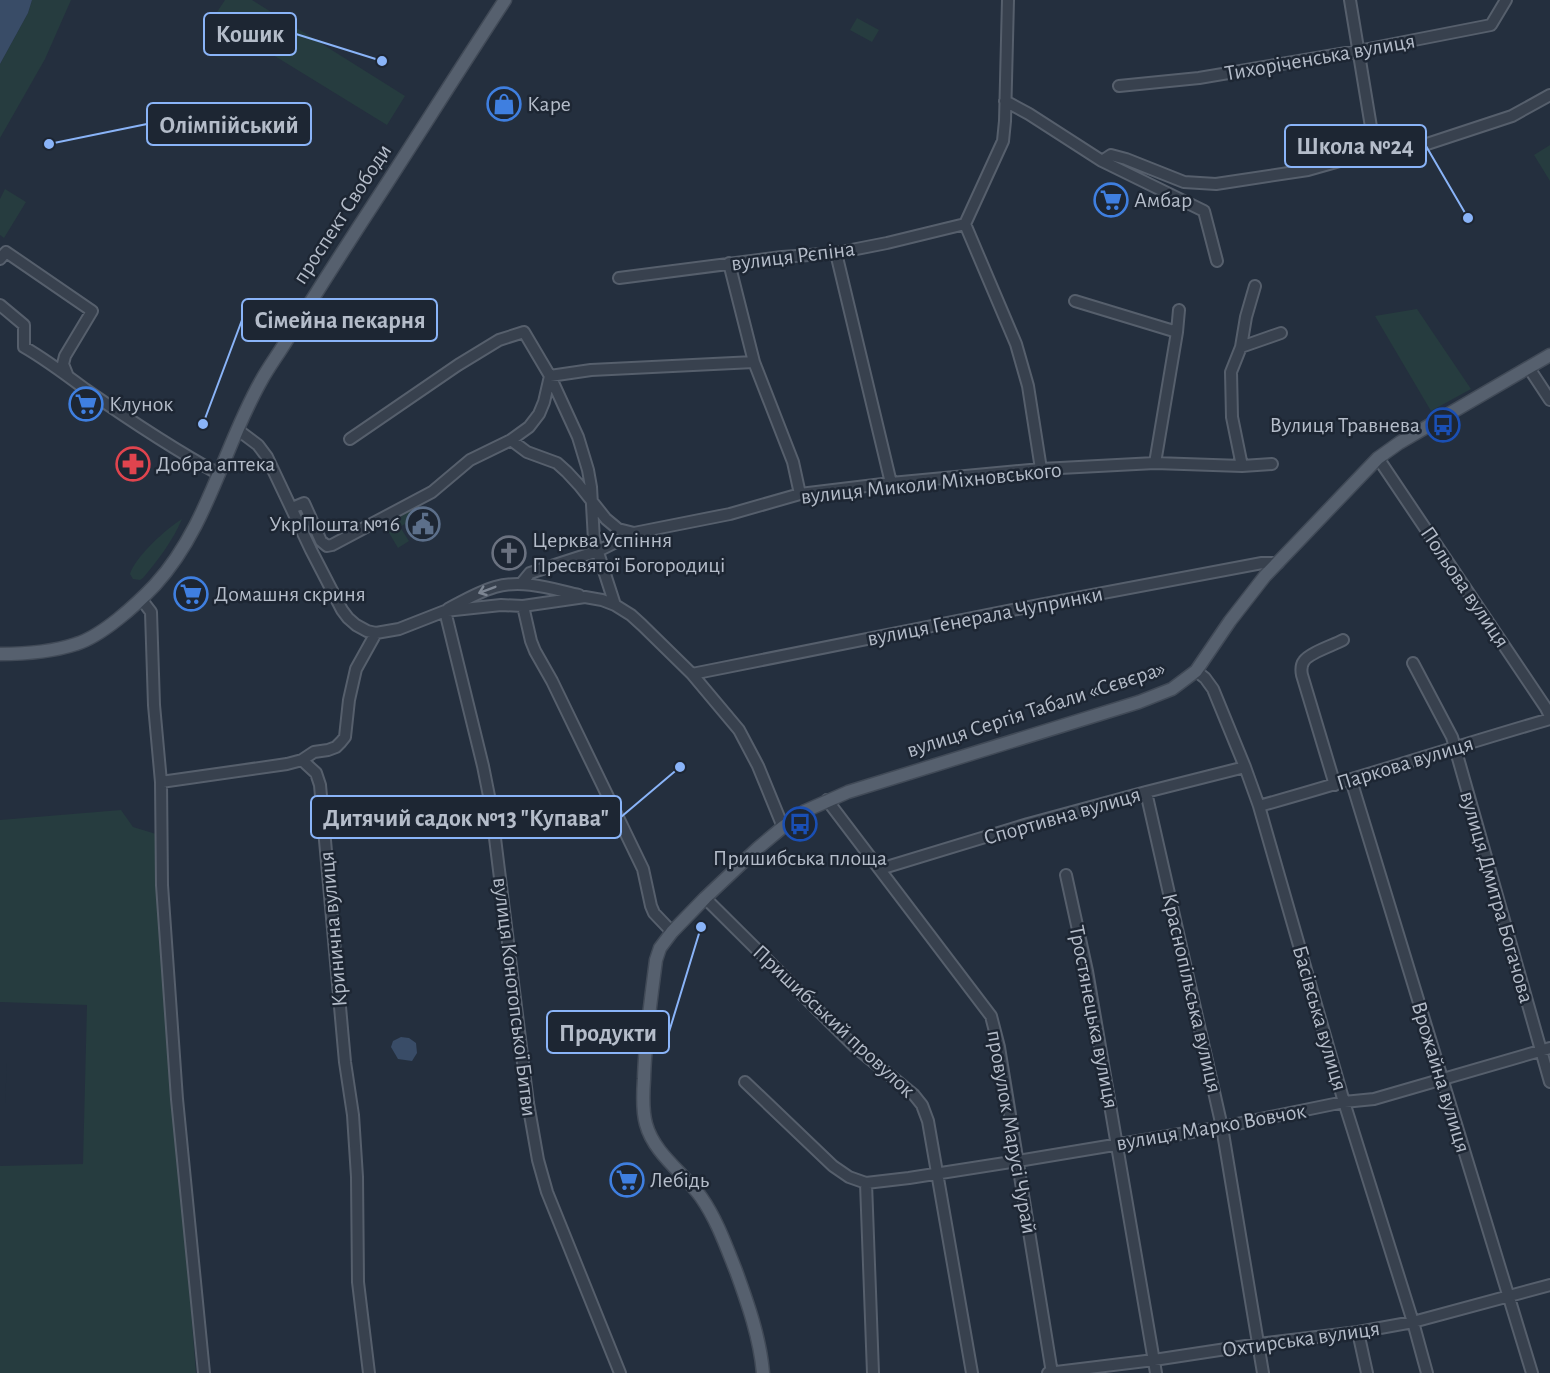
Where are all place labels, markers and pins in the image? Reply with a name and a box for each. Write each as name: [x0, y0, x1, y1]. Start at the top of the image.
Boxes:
callout: Кошик: [204, 13, 296, 55]
shop icon: Каре: [486, 86, 522, 122]
place label: Каре: [527, 93, 571, 115]
callout: Олімпійський: [147, 103, 311, 145]
callout: Школа №24: [1285, 125, 1426, 167]
supermarket icon: Амбар: [1093, 182, 1129, 218]
place label: Амбар: [1134, 189, 1192, 211]
callout: Сімейна пекарня: [242, 299, 437, 341]
supermarket icon: Клунок: [68, 386, 104, 422]
place label: Клунок: [109, 393, 173, 415]
bus stop icon: Вулиця Травнева: [1425, 407, 1461, 443]
place label: Вулиця Травнева: [1270, 414, 1420, 436]
pharmacy icon: Добра аптека: [115, 446, 151, 482]
place label: Добра аптека: [156, 453, 275, 475]
public building icon: УкрПошта №16: [405, 506, 441, 542]
place label: УкрПошта №16: [269, 513, 400, 535]
place label: Церква Успіння Пресвятої Богородиці: [532, 529, 725, 576]
church icon: Церква Успіння Пресвятої Богородиці: [491, 535, 527, 571]
supermarket icon: Домашня скриня: [173, 576, 209, 612]
place label: Домашня скриня: [214, 583, 366, 605]
callout: Дитячий садок №13 "Купава": [311, 796, 621, 838]
bus stop icon: Пришибська площа: [782, 806, 818, 842]
place label: Пришибська площа: [713, 847, 887, 869]
callout: Продукти: [547, 1011, 669, 1053]
supermarket icon: Лебідь: [609, 1162, 645, 1198]
place label: Лебідь: [650, 1169, 710, 1191]

